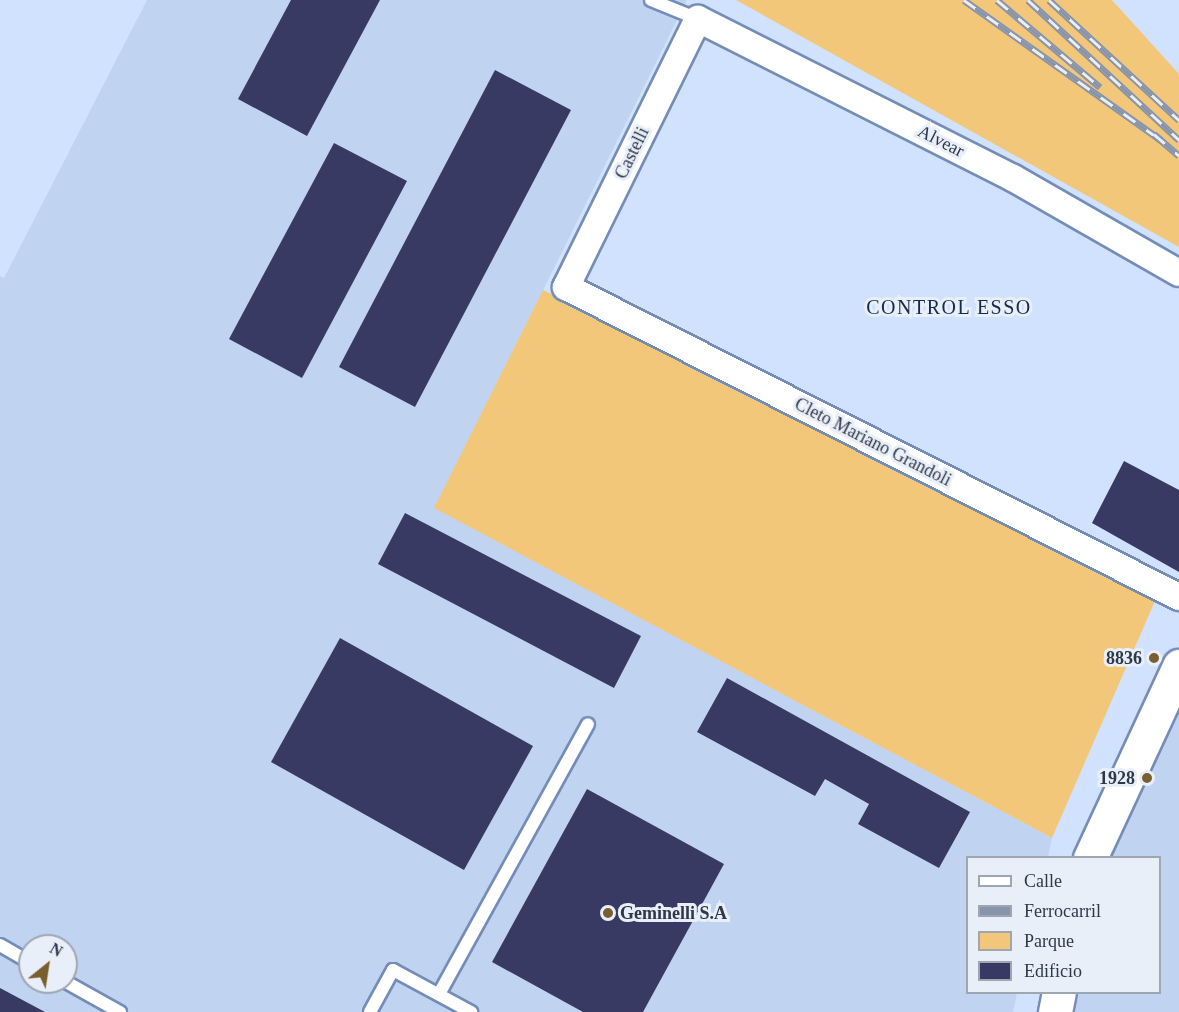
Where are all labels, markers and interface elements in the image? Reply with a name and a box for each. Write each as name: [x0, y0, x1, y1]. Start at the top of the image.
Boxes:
street label: Alvear: [914, 120, 968, 162]
street label: Castelli: [610, 124, 654, 182]
district label: CONTROL ESSO: [866, 295, 1032, 319]
street label: Cleto Mariano Grandoli: [791, 393, 955, 491]
place label: 8836: [1106, 647, 1142, 669]
marker: 8836: [1147, 651, 1161, 665]
place label: 1928: [1099, 767, 1135, 789]
marker: 1928: [1140, 771, 1154, 785]
legend: [966, 856, 1161, 994]
text: Calle: [1024, 871, 1062, 891]
text: Ferrocarril: [1024, 901, 1101, 921]
place label: Geminelli S.A: [620, 902, 727, 924]
marker: Geminelli S.A: [601, 906, 615, 920]
text: Parque: [1024, 931, 1074, 951]
north arrow: [18, 934, 78, 994]
text: N: [47, 939, 66, 960]
text: Edificio: [1024, 961, 1082, 981]

